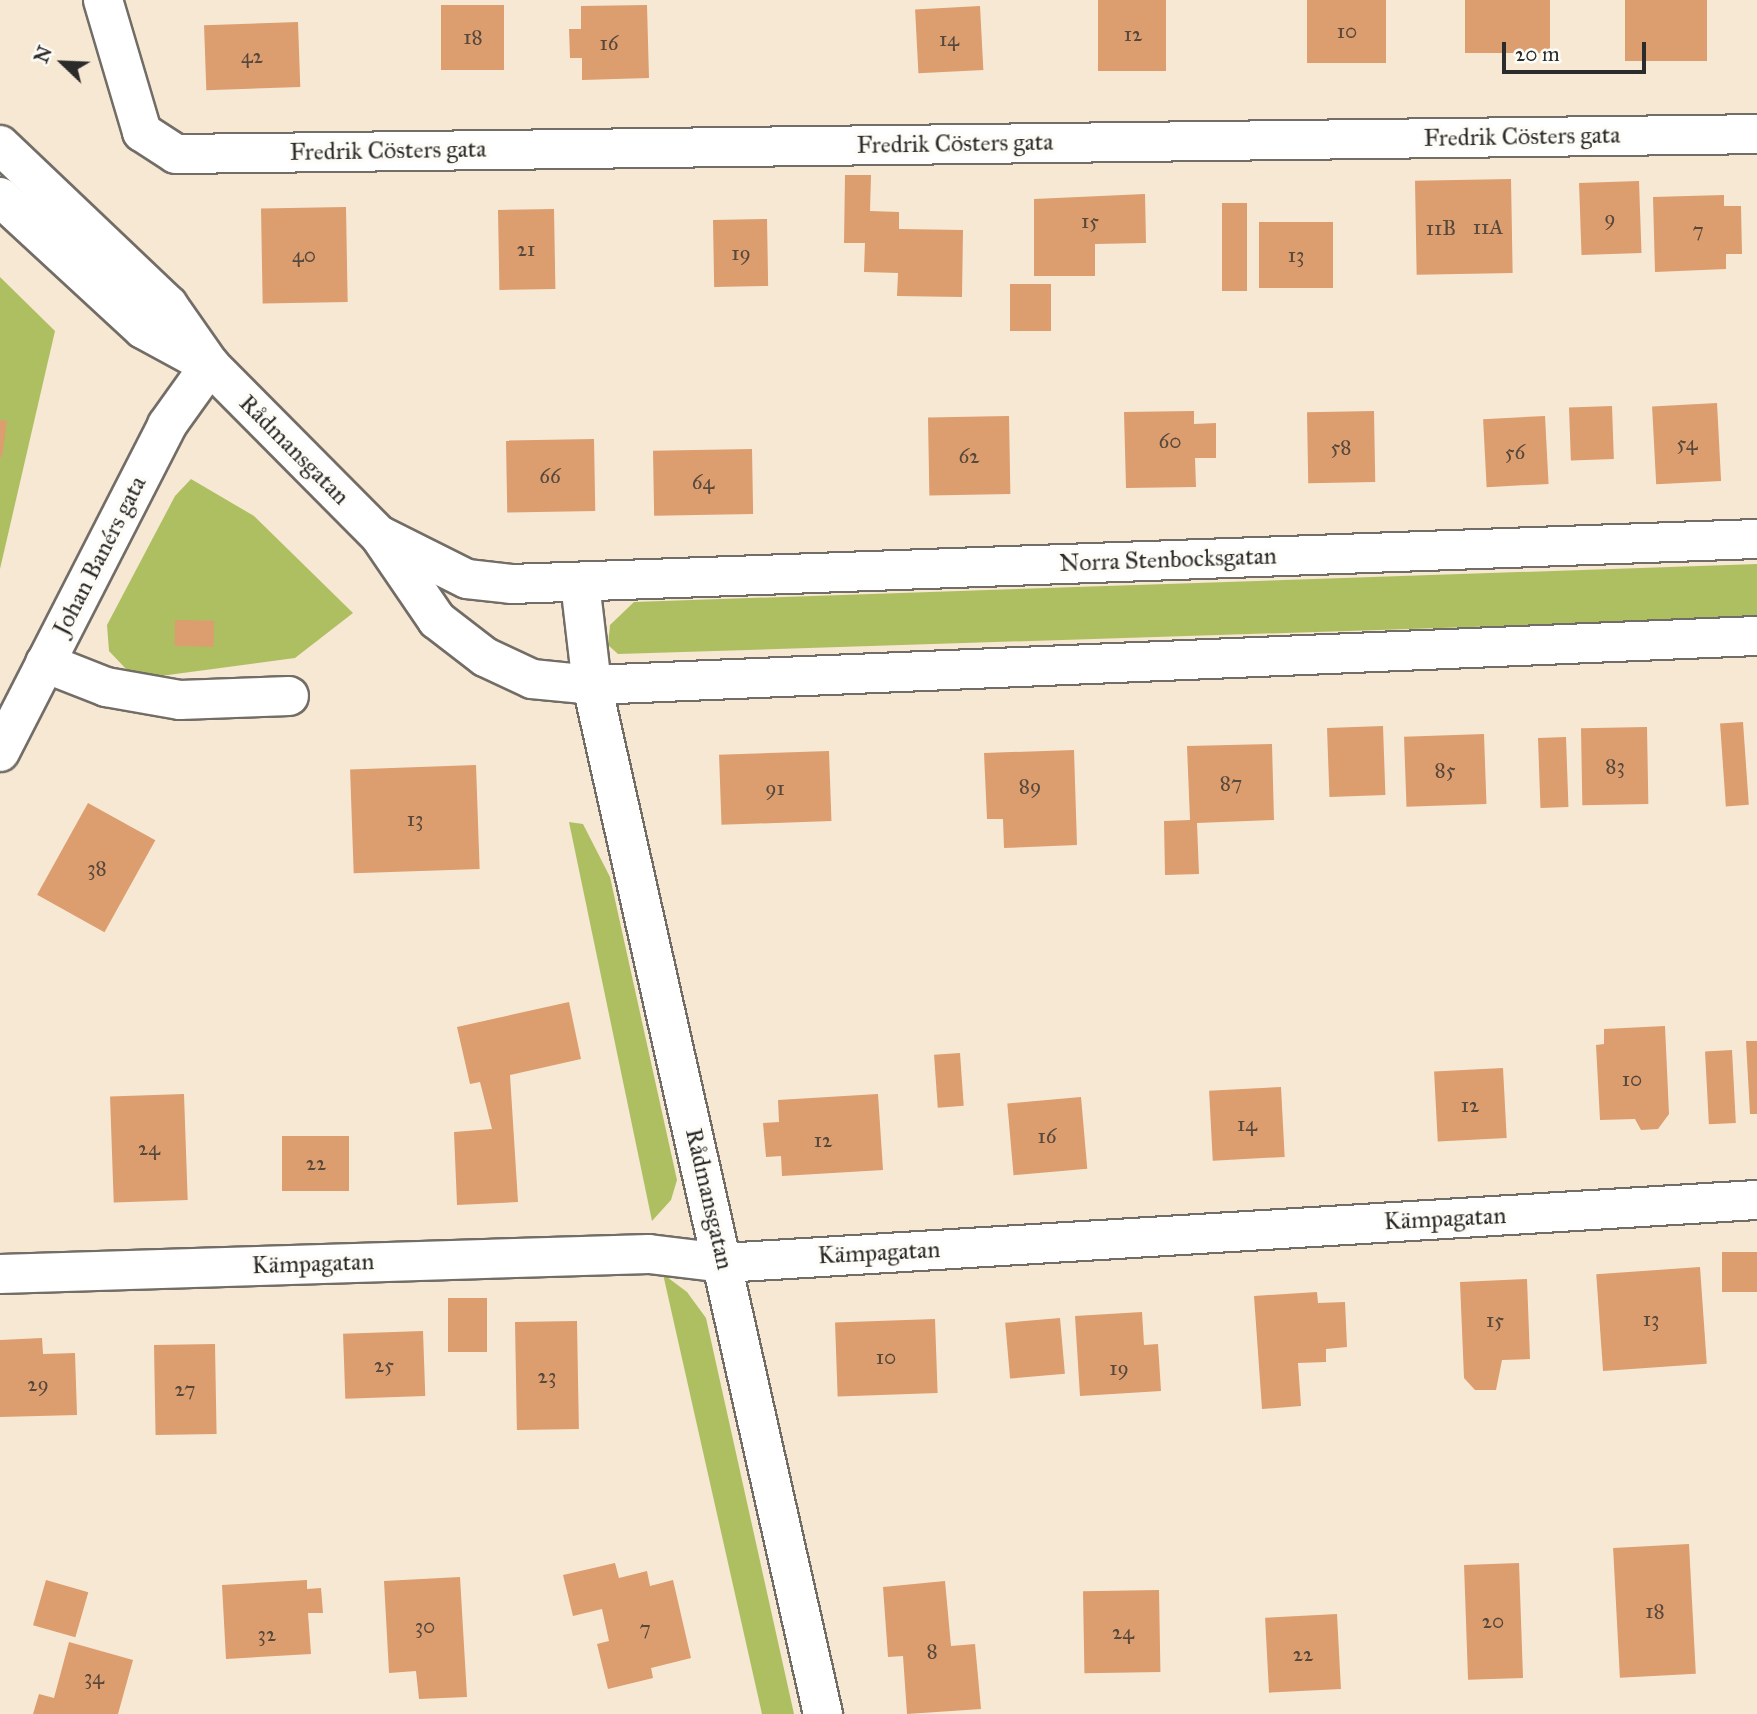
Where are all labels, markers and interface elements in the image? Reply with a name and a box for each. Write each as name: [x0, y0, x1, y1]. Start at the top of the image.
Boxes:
house number: 10: [1337, 18, 1357, 44]
house number: 12: [1124, 21, 1142, 47]
house number: 18: [463, 24, 483, 50]
house number: 14: [939, 26, 959, 52]
north arrow: [28, 28, 98, 98]
scale bar: [1505, 28, 1648, 72]
house number: 16: [599, 30, 619, 56]
text: 20 m: [1515, 41, 1560, 67]
text: N: [29, 43, 57, 67]
house number: 42: [241, 43, 263, 69]
street label: Fredrik Cösters gata: [1423, 121, 1621, 153]
street label: Fredrik Cösters gata: [856, 128, 1054, 160]
street label: Fredrik Cösters gata: [289, 135, 487, 167]
house number: 9: [1604, 205, 1616, 231]
house number: 15: [1081, 208, 1099, 234]
house number: 11A: [1473, 214, 1503, 240]
house number: 11B: [1426, 215, 1456, 241]
house number: 7: [1692, 217, 1704, 243]
house number: 21: [517, 236, 535, 262]
house number: 19: [731, 240, 751, 266]
house number: 40: [292, 242, 316, 268]
house number: 13: [1288, 242, 1304, 268]
street label: Rådmansgatan: [233, 389, 355, 511]
house number: 60: [1159, 428, 1181, 454]
house number: 54: [1677, 430, 1697, 456]
house number: 58: [1331, 434, 1351, 460]
house number: 56: [1505, 439, 1525, 465]
house number: 62: [958, 443, 980, 469]
house number: 66: [539, 463, 561, 489]
house number: 64: [692, 469, 714, 495]
street label: Johan Banérs gata: [47, 472, 153, 640]
street label: Norra Stenbocksgatan: [1059, 542, 1277, 578]
house number: 83: [1605, 753, 1625, 779]
house number: 85: [1435, 757, 1455, 783]
house number: 87: [1220, 770, 1242, 796]
house number: 89: [1019, 773, 1041, 799]
house number: 91: [765, 775, 785, 801]
house number: 13: [407, 806, 423, 832]
house number: 38: [87, 855, 107, 881]
house number: 10: [1622, 1066, 1642, 1092]
house number: 12: [1461, 1092, 1479, 1118]
house number: 14: [1237, 1111, 1257, 1137]
house number: 16: [1037, 1123, 1057, 1149]
street label: Rådmansgatan: [679, 1126, 739, 1272]
house number: 12: [814, 1127, 832, 1153]
house number: 24: [138, 1135, 160, 1161]
house number: 22: [306, 1150, 326, 1176]
street label: Kämpagatan: [1383, 1201, 1507, 1237]
street label: Kämpagatan: [817, 1235, 941, 1271]
street label: Kämpagatan: [251, 1247, 375, 1281]
house number: 13: [1643, 1306, 1659, 1332]
house number: 15: [1486, 1307, 1504, 1333]
house number: 10: [876, 1344, 896, 1370]
house number: 25: [374, 1352, 394, 1378]
house number: 19: [1109, 1355, 1129, 1381]
house number: 23: [538, 1363, 556, 1389]
house number: 29: [27, 1371, 49, 1397]
house number: 27: [174, 1376, 196, 1402]
house number: 18: [1645, 1598, 1665, 1624]
house number: 20: [1482, 1608, 1504, 1634]
house number: 30: [415, 1613, 435, 1639]
house number: 7: [639, 1615, 651, 1641]
house number: 24: [1112, 1619, 1134, 1645]
house number: 32: [258, 1621, 276, 1647]
house number: 8: [926, 1638, 938, 1664]
house number: 22: [1293, 1641, 1313, 1667]
house number: 34: [84, 1664, 104, 1690]

